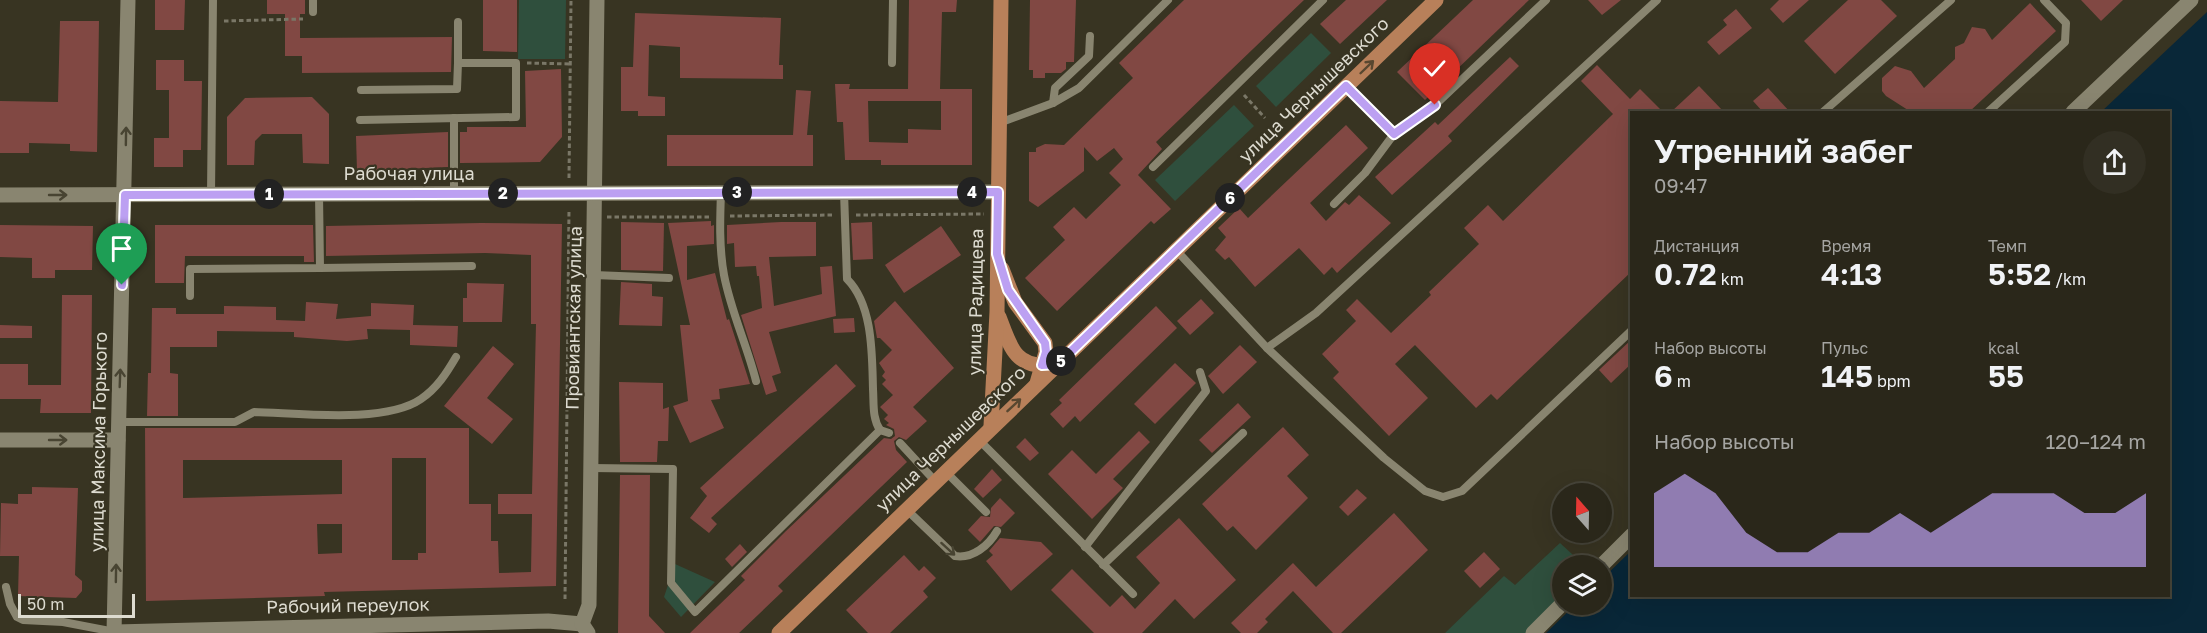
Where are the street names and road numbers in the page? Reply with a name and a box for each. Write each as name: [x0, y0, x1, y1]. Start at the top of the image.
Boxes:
street label: улица Чернышевского: [1234, 12, 1393, 167]
street label: Рабочая улица: [343, 162, 475, 184]
street label: Провиантская улица: [560, 226, 586, 410]
street label: улица Радищева: [963, 228, 987, 376]
street label: улица Максима Горького: [85, 332, 111, 552]
street label: улица Чернышевского: [871, 361, 1030, 516]
street label: Рабочий переулок: [266, 593, 430, 617]

